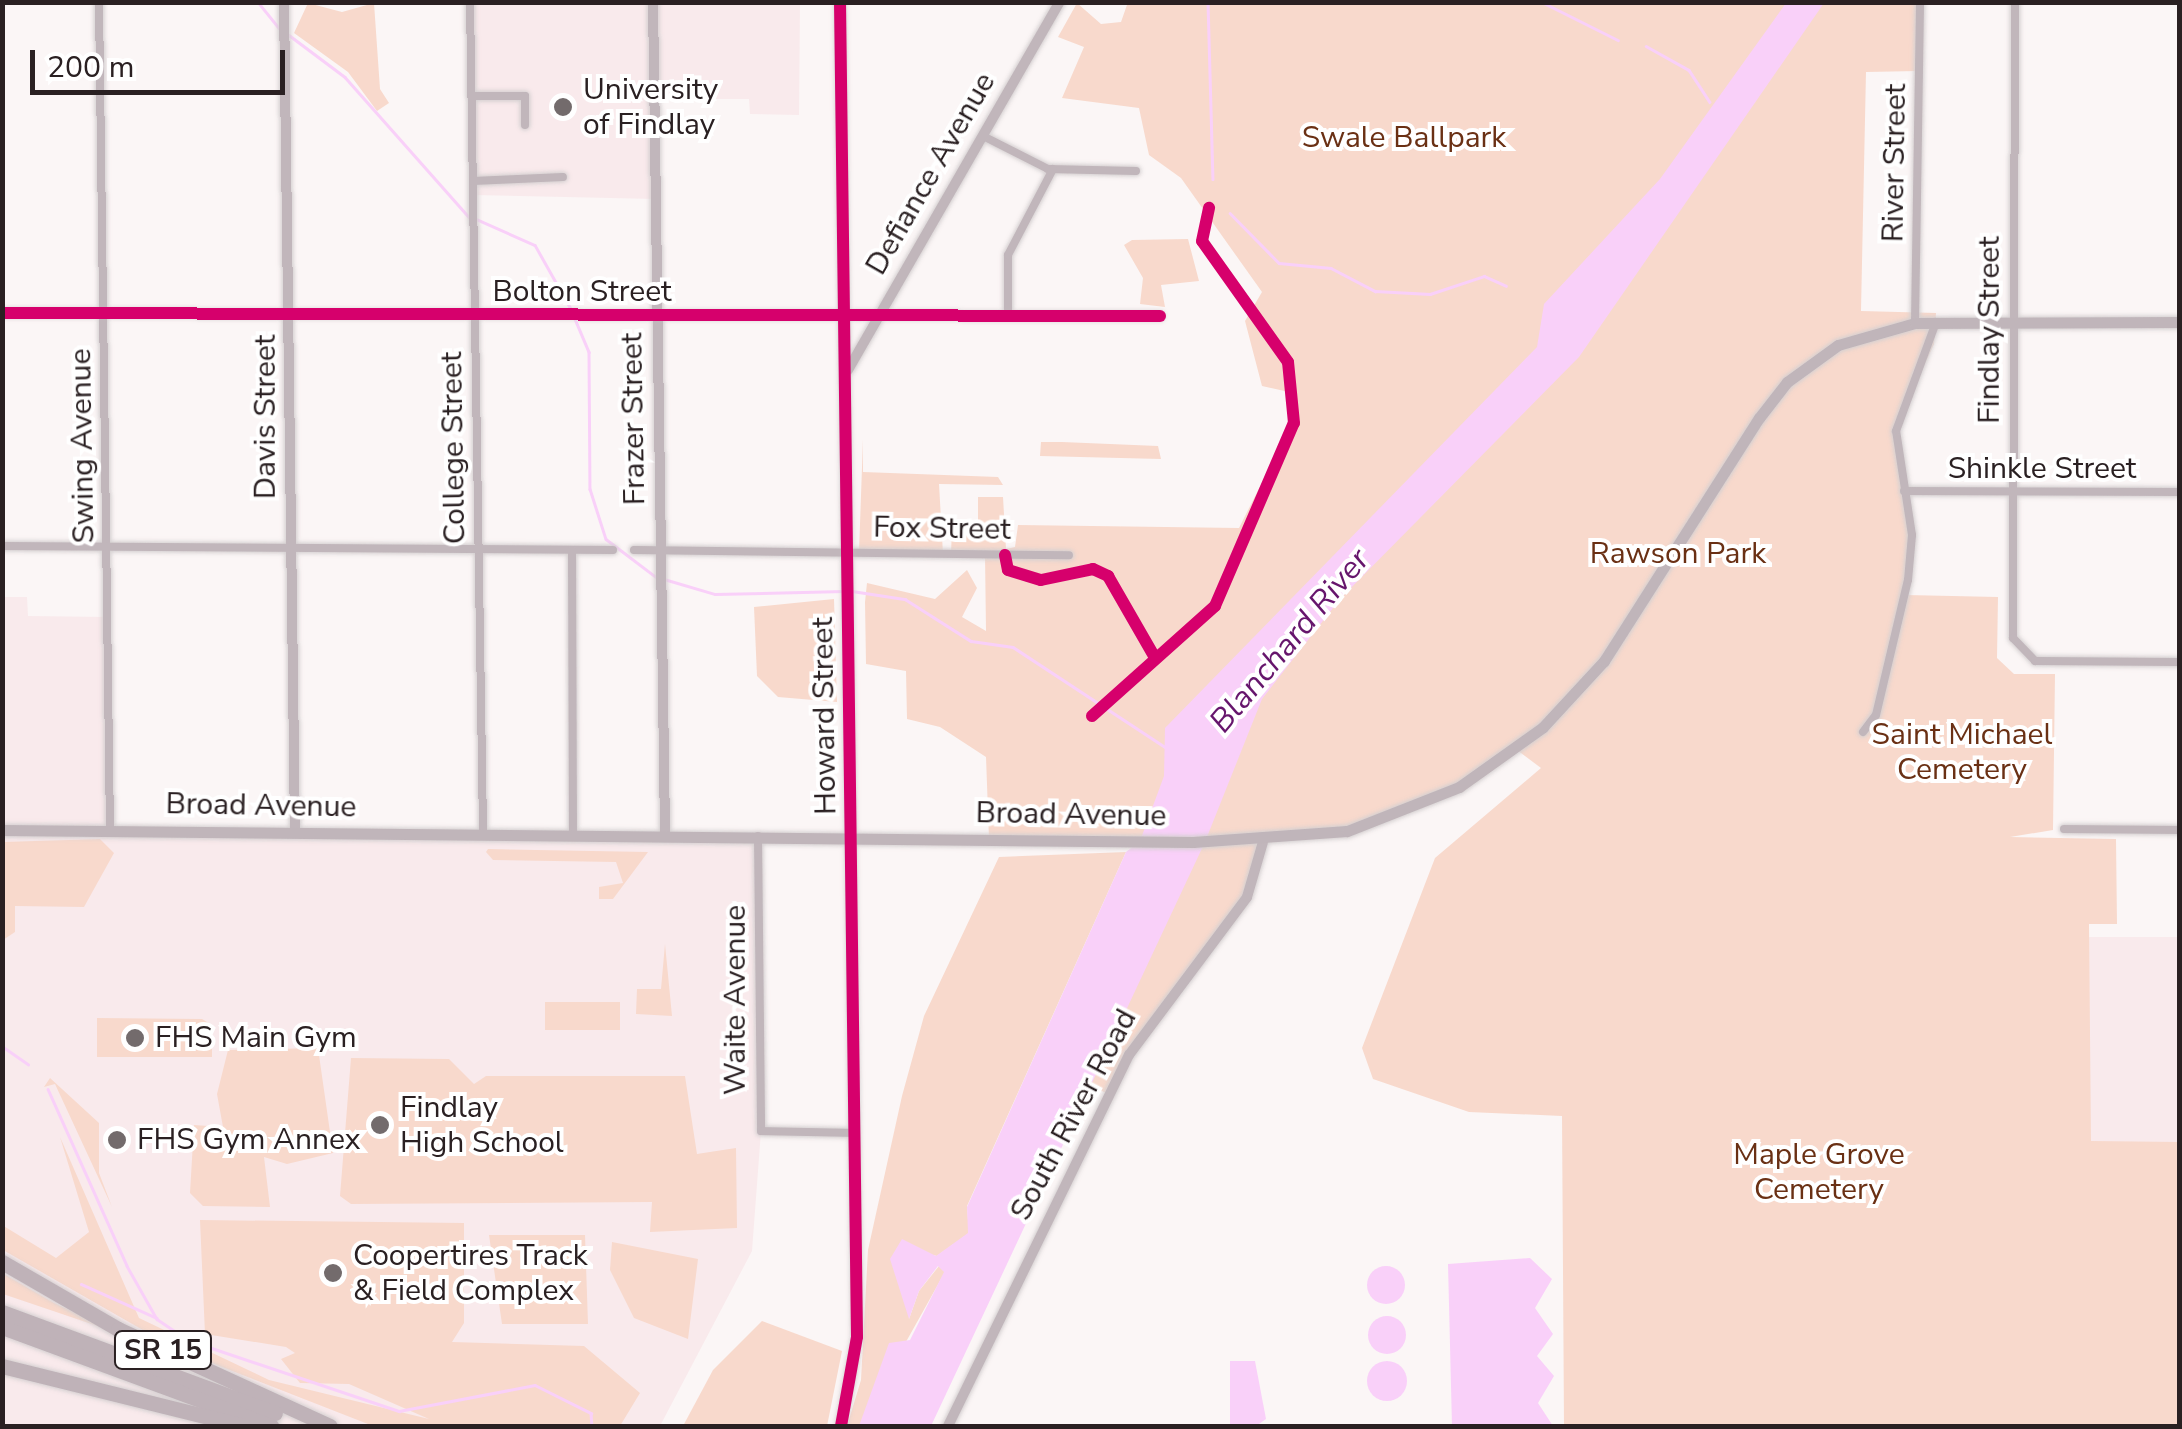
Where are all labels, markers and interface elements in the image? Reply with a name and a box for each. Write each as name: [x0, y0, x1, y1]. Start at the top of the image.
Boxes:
scale bar: [35, 30, 290, 92]
text: 200 m: [47, 47, 134, 88]
street label: Defiance Avenue: [859, 67, 1003, 281]
place label: University of Findlay: [583, 72, 718, 142]
street label: River Street: [1876, 83, 1914, 243]
marker: University of Findlay: [552, 96, 574, 118]
park label: Swale Ballpark: [1302, 120, 1506, 156]
street label: Findlay Street: [1972, 236, 2008, 424]
street label: Bolton Street: [492, 274, 672, 310]
street label: Frazer Street: [614, 332, 654, 506]
street label: Davis Street: [248, 335, 284, 499]
street label: Swing Avenue: [63, 348, 103, 544]
street label: College Street: [434, 351, 474, 545]
street label: Shinkle Street: [1948, 451, 2136, 487]
street label: Fox Street: [873, 510, 1011, 548]
park label: Rawson Park: [1590, 536, 1766, 572]
water label: Blanchard River: [1202, 541, 1378, 741]
street label: Howard Street: [805, 617, 845, 815]
park label: Saint Michael Cemetery: [1872, 717, 2052, 788]
street label: Broad Avenue: [165, 786, 357, 826]
street label: Broad Avenue: [975, 795, 1167, 835]
street label: Waite Avenue: [718, 905, 754, 1095]
street label: South River Road: [1003, 1003, 1145, 1227]
place label: FHS Main Gym: [155, 1020, 357, 1056]
marker: FHS Main Gym: [124, 1027, 146, 1049]
place label: Findlay High School: [400, 1090, 564, 1160]
marker: Findlay High School: [369, 1114, 391, 1136]
place label: FHS Gym Annex: [137, 1122, 361, 1158]
marker: FHS Gym Annex: [106, 1129, 128, 1151]
park label: Maple Grove Cemetery: [1733, 1137, 1905, 1208]
place label: Coopertires Track & Field Complex: [353, 1238, 588, 1308]
marker: Coopertires Track & Field Complex: [322, 1262, 344, 1284]
road number: SR 15: [113, 1327, 213, 1373]

